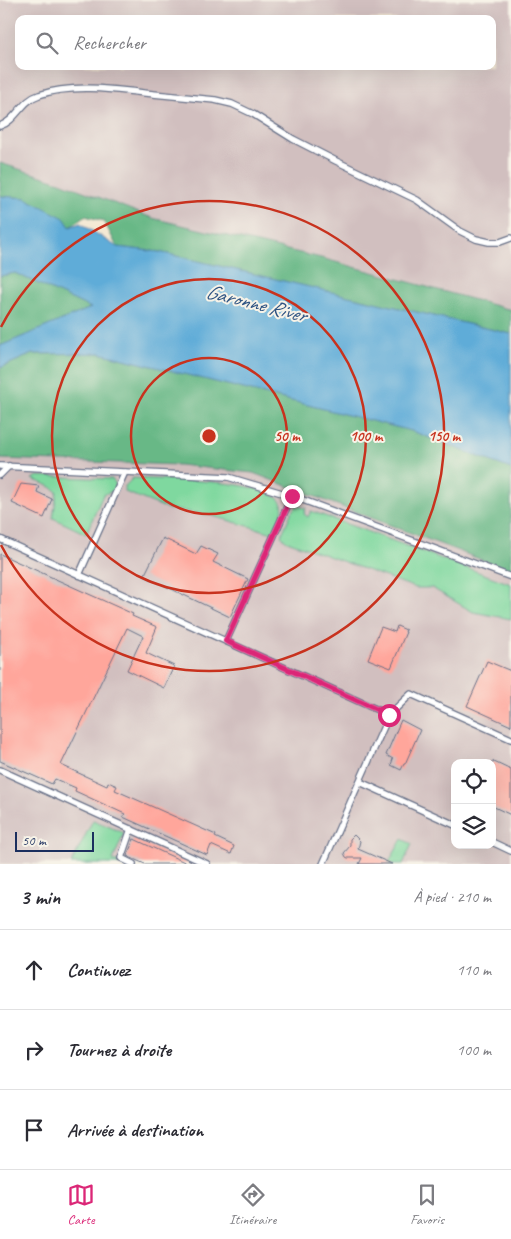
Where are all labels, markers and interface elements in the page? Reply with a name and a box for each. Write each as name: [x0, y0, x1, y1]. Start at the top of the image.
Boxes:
search box: [15, 15, 496, 70]
icon: search: [33, 29, 61, 57]
text: Rechercher: [73, 31, 146, 55]
water label: Garonne River: [203, 278, 312, 329]
centre of rings: [200, 427, 218, 445]
text: 50 m: [274, 427, 301, 446]
text: 100 m: [350, 427, 384, 446]
text: 150 m: [428, 427, 462, 446]
route end: [281, 485, 304, 508]
route start: [378, 704, 401, 727]
map controls: [451, 759, 496, 849]
button: locate: [451, 759, 496, 804]
button: layers: [451, 804, 496, 849]
scale bar: [15, 829, 94, 852]
text: 50 m: [22, 832, 46, 849]
text: 3 min: [20, 884, 60, 910]
text: À pied · 210 m: [413, 887, 491, 907]
icon: ahead: [20, 956, 48, 984]
text: Continuez: [67, 958, 130, 982]
text: 110 m: [457, 960, 491, 980]
icon: right: [20, 1036, 48, 1064]
text: Tournez à droite: [67, 1038, 171, 1062]
text: 100 m: [457, 1040, 491, 1060]
icon: arrive: [20, 1116, 48, 1144]
text: Arrivée à destination: [67, 1118, 203, 1142]
tab: Carte: [67, 1181, 95, 1228]
tab: Itinéraire: [229, 1181, 276, 1228]
tab: Favoris: [410, 1181, 444, 1228]

